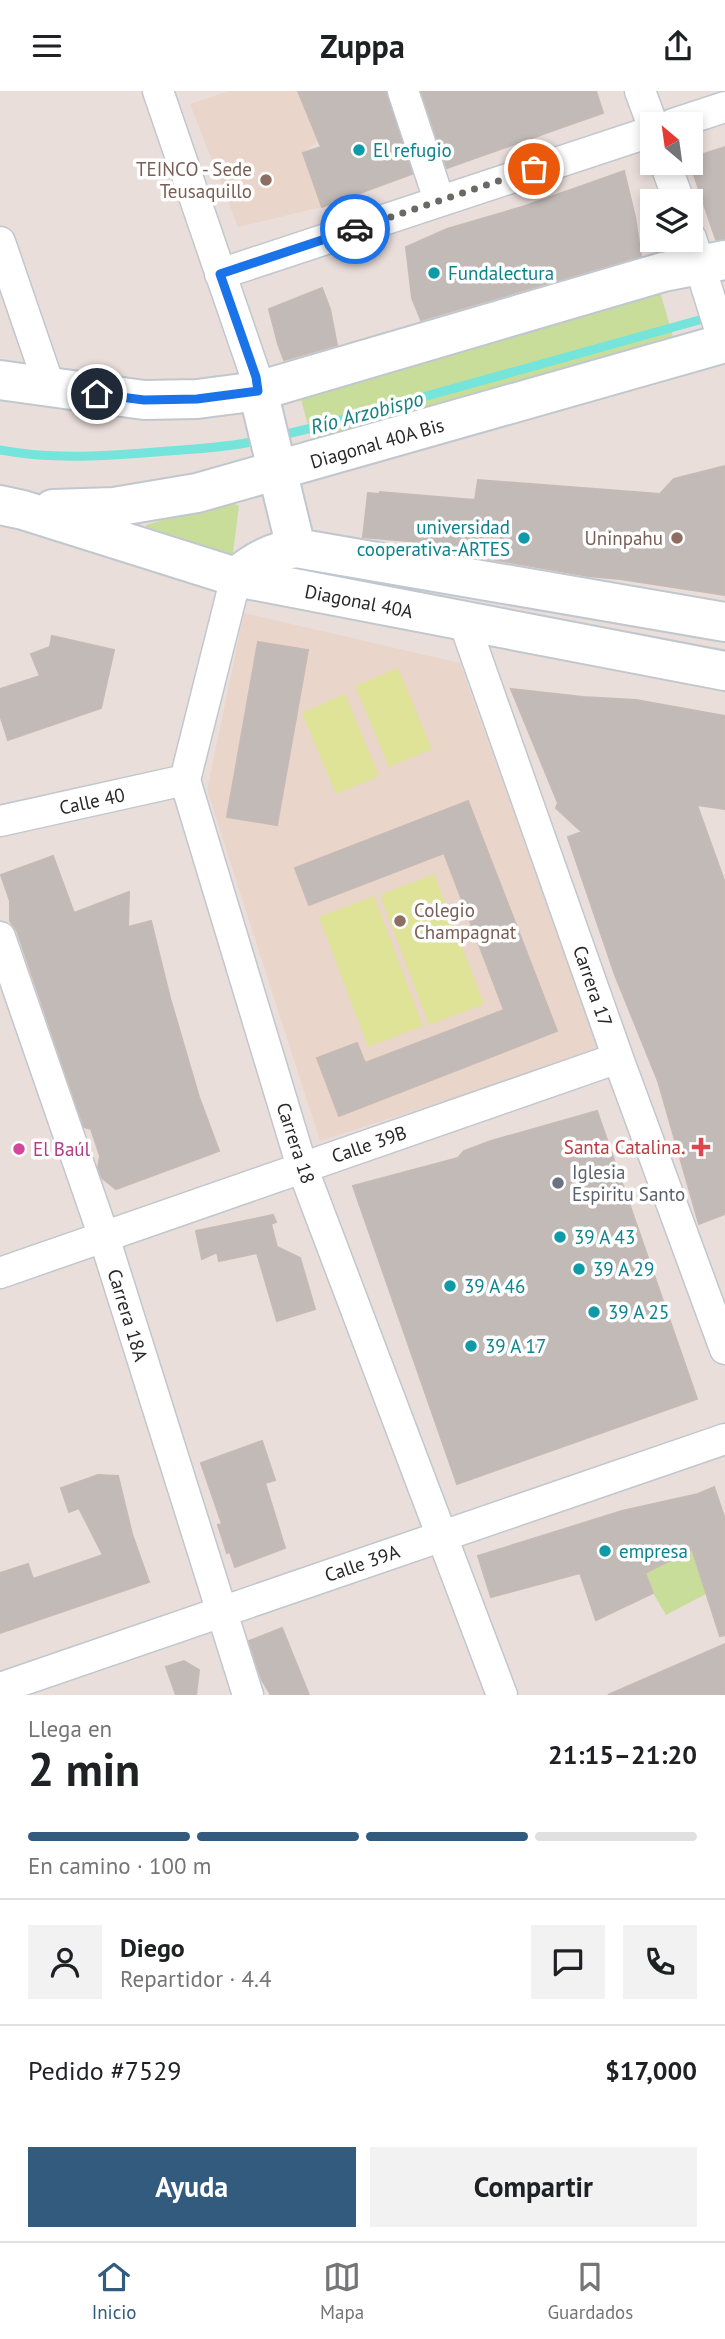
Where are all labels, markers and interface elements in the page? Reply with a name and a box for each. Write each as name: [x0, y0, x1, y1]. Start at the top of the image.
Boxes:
text: Zuppa: [320, 25, 405, 67]
icon: menu: [28, 27, 66, 65]
icon: share: [659, 27, 697, 65]
north arrow: [640, 112, 704, 175]
map controls: [640, 112, 703, 252]
place label: El refugio: [373, 138, 452, 162]
pin: [504, 139, 564, 199]
marker: El refugio: [351, 142, 367, 158]
icon: bag: [515, 150, 553, 188]
place label: TEINCO - Sede Teusaquillo: [136, 157, 252, 203]
marker: TEINCO - Sede Teusaquillo: [258, 172, 274, 188]
button: layers: [640, 189, 703, 252]
courier: [320, 194, 390, 264]
icon: car: [336, 210, 374, 248]
place label: Fundalectura: [448, 261, 554, 285]
marker: Fundalectura: [426, 265, 442, 281]
pin: [67, 364, 127, 424]
icon: home: [78, 375, 116, 413]
water label: Río Arzobispo: [307, 384, 426, 441]
street label: Diagonal 40A Bis: [307, 412, 447, 474]
place label: universidad cooperativa-ARTES: [357, 515, 510, 561]
place label: Uninpahu: [584, 526, 663, 550]
marker: universidad cooperativa-ARTES: [516, 530, 532, 546]
marker: Uninpahu: [669, 530, 685, 546]
street label: Diagonal 40A: [303, 579, 415, 623]
street label: Calle 40: [57, 782, 127, 820]
place label: Colegio Champagnat: [414, 898, 517, 944]
marker: Colegio Champagnat: [392, 913, 408, 929]
street label: Carrera 17: [568, 942, 618, 1030]
street label: Carrera 18: [272, 1099, 320, 1187]
street label: Calle 39B: [328, 1120, 410, 1168]
place label: Santa Catalina.: [564, 1135, 685, 1159]
place label: El Baúl: [33, 1137, 91, 1161]
marker: Santa Catalina.: [691, 1137, 711, 1157]
marker: El Baúl: [11, 1141, 27, 1157]
place label: Iglesia Espiritu Santo: [572, 1160, 685, 1206]
marker: Iglesia Espiritu Santo: [550, 1175, 566, 1191]
place label: 39 A 43: [574, 1225, 635, 1249]
marker: 39 A 43: [552, 1229, 568, 1245]
place label: 39 A 29: [593, 1257, 654, 1281]
marker: 39 A 29: [571, 1261, 587, 1277]
street label: Carrera 18A: [103, 1266, 153, 1364]
place label: 39 A 46: [464, 1274, 525, 1298]
marker: 39 A 46: [442, 1278, 458, 1294]
place label: 39 A 25: [608, 1300, 669, 1324]
marker: 39 A 25: [586, 1304, 602, 1320]
place label: 39 A 17: [485, 1334, 546, 1358]
marker: 39 A 17: [463, 1338, 479, 1354]
street label: Calle 39A: [321, 1539, 403, 1587]
place label: empresa: [619, 1539, 688, 1563]
marker: empresa: [597, 1543, 613, 1559]
text: Llega en: [28, 1714, 112, 1743]
text: 21:15–21:20: [548, 1738, 697, 1771]
text: 2 min: [28, 1739, 140, 1799]
text: En camino · 100 m: [28, 1851, 211, 1880]
button: person: [28, 1925, 102, 1999]
button: chat: [531, 1925, 605, 1999]
button: phone: [623, 1925, 697, 1999]
text: Diego: [120, 1931, 185, 1964]
text: Repartidor · 4.4: [120, 1964, 272, 1993]
text: Pedido #7529: [28, 2054, 181, 2087]
text: $17,000: [605, 2054, 697, 2087]
button: Ayuda: [28, 2147, 356, 2227]
button: Compartir: [370, 2147, 697, 2227]
tab: Inicio: [92, 2258, 137, 2324]
tab: Mapa: [320, 2258, 364, 2324]
tab: Guardados: [547, 2258, 633, 2324]

